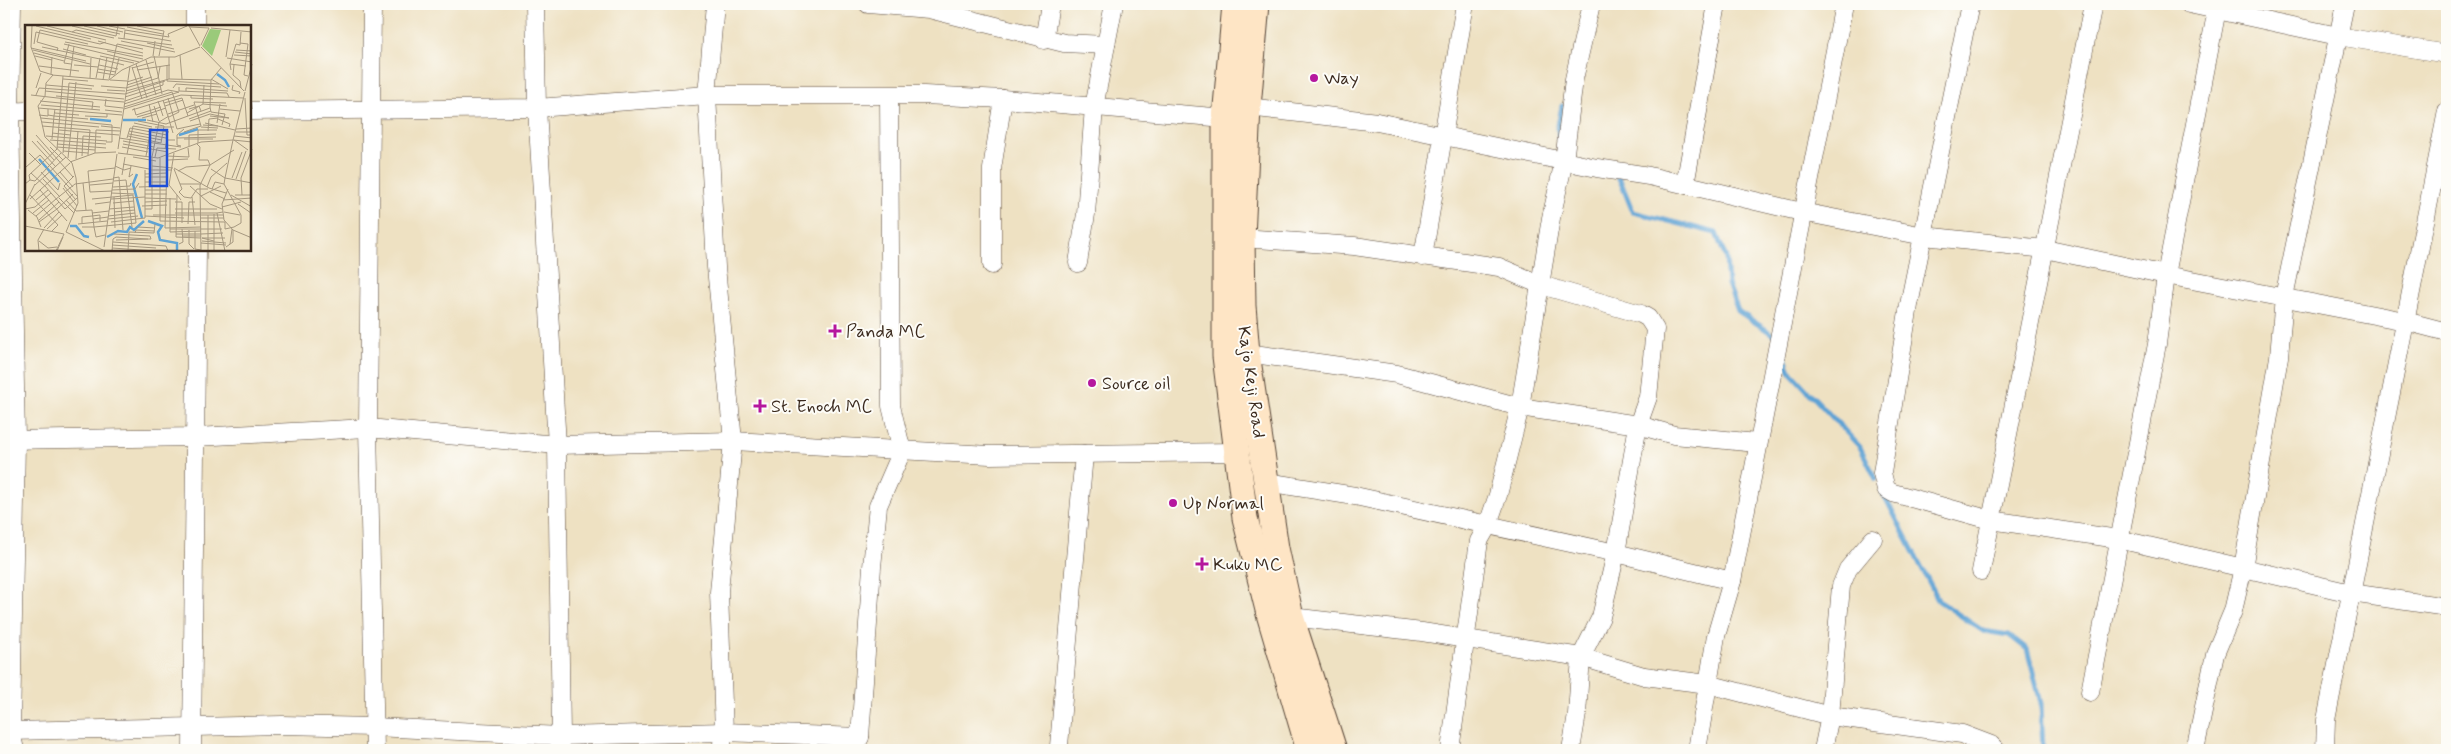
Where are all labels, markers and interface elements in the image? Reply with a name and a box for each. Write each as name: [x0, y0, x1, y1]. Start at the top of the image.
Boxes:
inset map: [25, 25, 251, 251]
place label: Way: [1324, 67, 1359, 91]
marker: Way: [1308, 72, 1320, 84]
place label: Panda MC: [846, 320, 925, 344]
marker: Panda MC: [828, 324, 842, 338]
street label: Kajo Keji Road: [1231, 325, 1271, 440]
place label: Source oil: [1102, 372, 1171, 396]
marker: Source oil: [1086, 377, 1098, 389]
place label: St. Enoch MC: [771, 395, 872, 419]
marker: St. Enoch MC: [753, 399, 767, 413]
place label: Up Normal: [1183, 492, 1264, 516]
marker: Up Normal: [1167, 497, 1179, 509]
place label: Kuku MC: [1213, 553, 1283, 577]
marker: Kuku MC: [1195, 557, 1209, 571]

